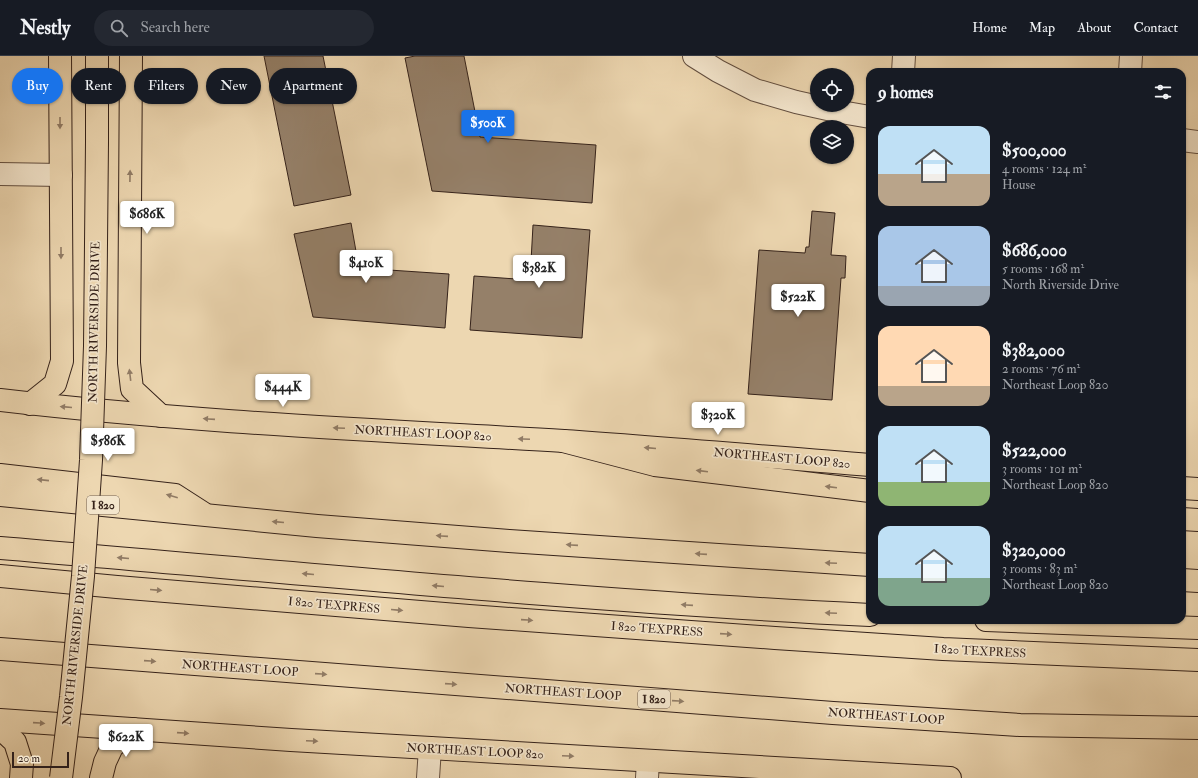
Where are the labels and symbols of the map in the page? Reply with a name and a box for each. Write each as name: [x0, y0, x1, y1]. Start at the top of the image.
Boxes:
pin: $500K: [460, 110, 516, 144]
one-way arrow: [57, 117, 64, 129]
one-way arrow: [127, 169, 133, 182]
pin: $686K: [119, 201, 175, 235]
street label: NORTH RIVERSIDE DRIVE: [86, 241, 103, 403]
one-way arrow: [58, 247, 64, 260]
pin: $410K: [338, 250, 394, 284]
pin: $382K: [511, 255, 567, 289]
pin: $522K: [770, 284, 826, 318]
one-way arrow: [127, 369, 133, 381]
pin: $444K: [255, 374, 311, 408]
pin: $320K: [690, 402, 746, 436]
one-way arrow: [59, 404, 72, 410]
one-way arrow: [203, 416, 215, 423]
street label: NORTHEAST LOOP 820: [354, 422, 492, 445]
one-way arrow: [333, 425, 345, 432]
pin: $586K: [80, 428, 136, 462]
one-way arrow: [518, 436, 530, 443]
one-way arrow: [644, 444, 656, 451]
street label: NORTHEAST LOOP 820: [713, 445, 851, 472]
one-way arrow: [696, 468, 708, 474]
one-way arrow: [37, 477, 49, 483]
one-way arrow: [825, 484, 837, 490]
one-way arrow: [166, 492, 178, 498]
road number: I 820: [87, 496, 119, 514]
one-way arrow: [272, 519, 284, 525]
one-way arrow: [436, 532, 448, 539]
one-way arrow: [566, 542, 578, 549]
one-way arrow: [695, 551, 707, 558]
one-way arrow: [117, 555, 129, 561]
one-way arrow: [825, 559, 837, 566]
street label: NORTH RIVERSIDE DRIVE: [60, 564, 91, 726]
one-way arrow: [302, 571, 314, 578]
one-way arrow: [432, 582, 444, 589]
one-way arrow: [150, 587, 162, 594]
street label: I 820 TEXPRESS: [287, 594, 381, 617]
one-way arrow: [681, 601, 693, 608]
one-way arrow: [391, 607, 403, 613]
one-way arrow: [824, 610, 837, 616]
one-way arrow: [521, 617, 533, 624]
street label: I 820 TEXPRESS: [610, 619, 703, 640]
one-way arrow: [720, 631, 732, 638]
street label: I 820 TEXPRESS: [934, 642, 1026, 661]
one-way arrow: [144, 657, 156, 664]
street label: NORTHEAST LOOP: [181, 657, 299, 680]
one-way arrow: [315, 670, 327, 677]
one-way arrow: [445, 680, 457, 687]
street label: NORTHEAST LOOP: [504, 681, 622, 704]
road number: I 820: [638, 690, 670, 708]
one-way arrow: [672, 698, 684, 705]
street label: NORTHEAST LOOP: [827, 705, 945, 728]
one-way arrow: [33, 720, 45, 727]
pin: $622K: [98, 724, 154, 758]
one-way arrow: [177, 729, 189, 736]
one-way arrow: [306, 738, 318, 745]
street label: NORTHEAST LOOP 820: [406, 740, 544, 763]
scale bar: [12, 750, 69, 769]
one-way arrow: [562, 753, 575, 759]

